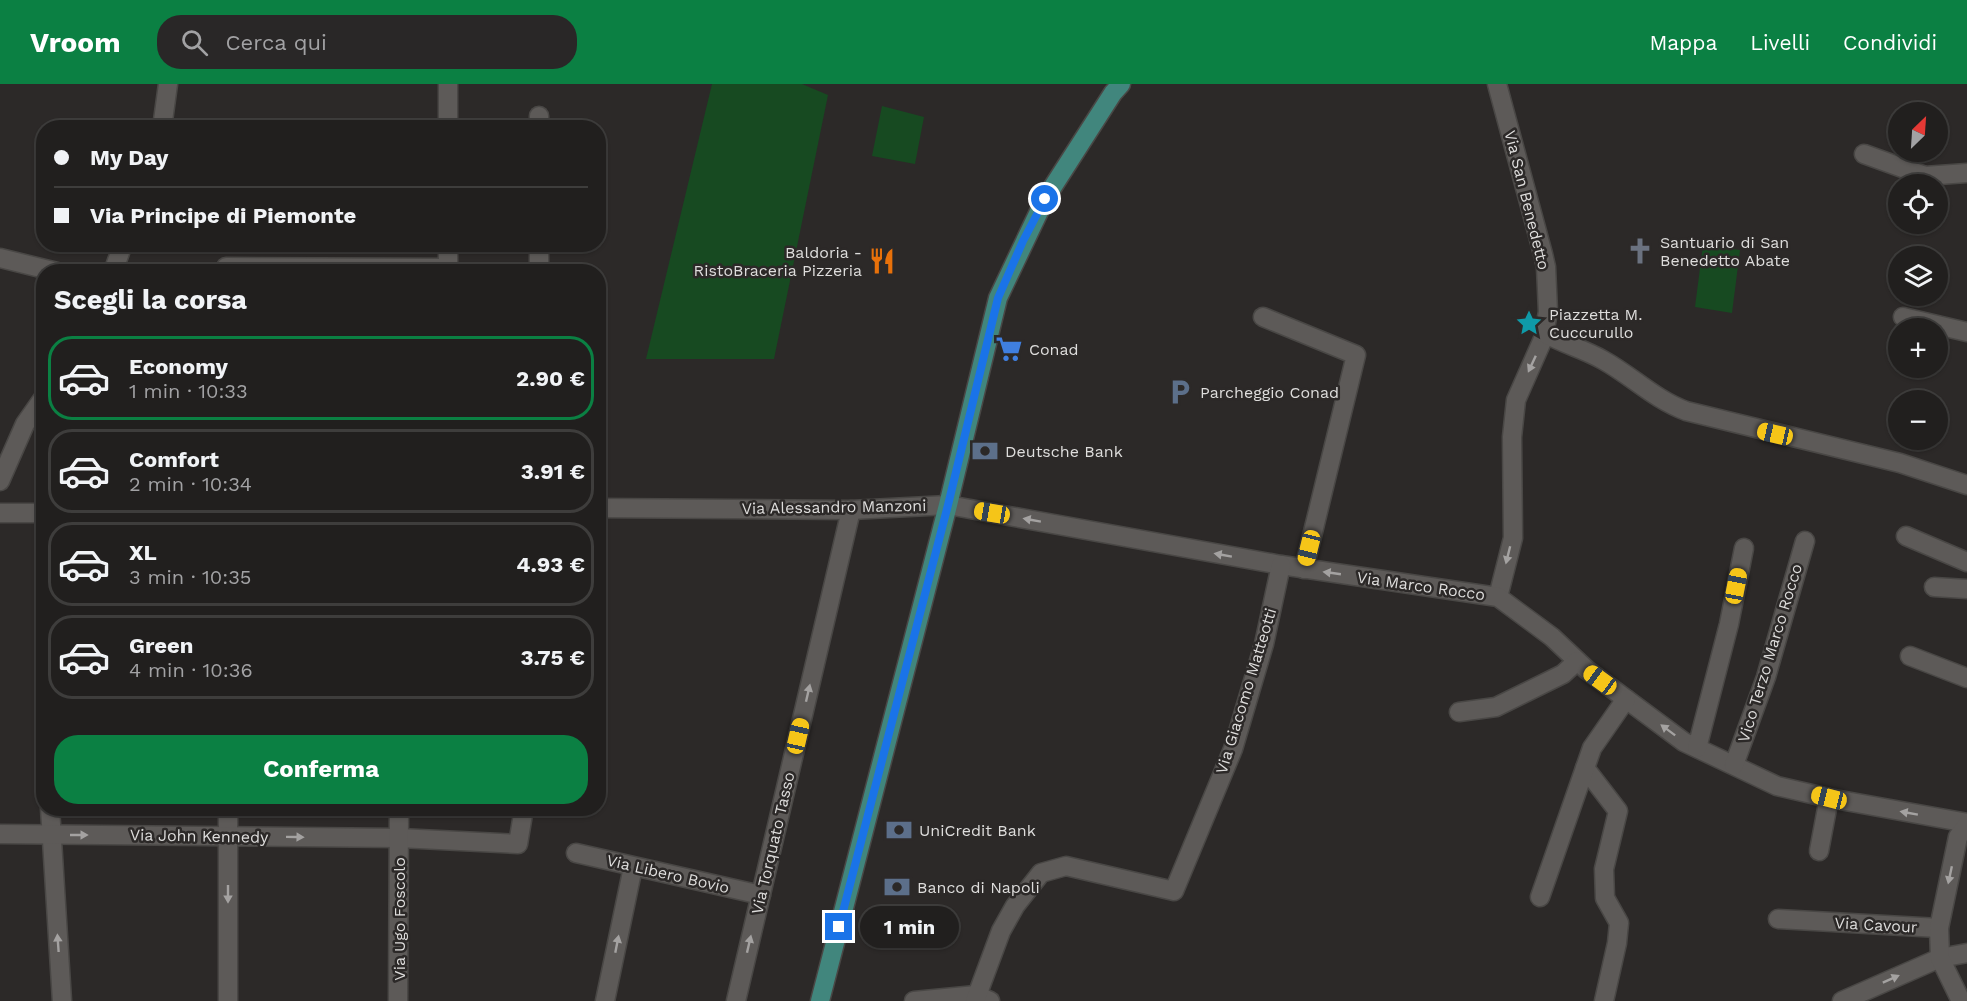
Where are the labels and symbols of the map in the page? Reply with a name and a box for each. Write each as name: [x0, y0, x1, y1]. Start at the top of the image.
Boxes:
north arrow: [1888, 102, 1948, 162]
street label: Via San Benedetto: [1500, 128, 1554, 272]
route start: [1031, 185, 1058, 212]
place label: Santuario di San Benedetto Abate: [1660, 233, 1790, 270]
church icon: Santuario di San Benedetto Abate: [1625, 236, 1655, 266]
place label: Baldoria - RistoBraceria Pizzeria: [694, 243, 862, 280]
restaurant icon: Baldoria - RistoBraceria Pizzeria: [867, 246, 897, 276]
place label: Piazzetta M. Cuccurullo: [1549, 305, 1642, 342]
place icon: Piazzetta M. Cuccurullo: [1514, 308, 1544, 338]
supermarket icon: Conad: [994, 334, 1024, 364]
place label: Conad: [1029, 340, 1079, 359]
one-way arrow: [1527, 356, 1537, 374]
parking icon: Parcheggio Conad: [1165, 377, 1195, 407]
place label: Parcheggio Conad: [1200, 383, 1339, 402]
car: [1755, 421, 1795, 447]
bank icon: Deutsche Bank: [970, 436, 1000, 466]
place label: Deutsche Bank: [1005, 442, 1123, 461]
street label: Via Alessandro Manzoni: [741, 496, 927, 518]
car: [973, 501, 1011, 525]
one-way arrow: [1022, 516, 1041, 525]
car: [1296, 528, 1322, 568]
one-way arrow: [1503, 546, 1513, 564]
one-way arrow: [1214, 550, 1233, 559]
street label: Vico Terzo Marco Rocco: [1734, 561, 1806, 745]
car: [1724, 567, 1748, 605]
one-way arrow: [1322, 568, 1341, 577]
street label: Via Marco Rocco: [1356, 568, 1486, 604]
street label: Via Giacomo Matteotti: [1212, 606, 1280, 776]
car: [1580, 662, 1620, 698]
one-way arrow: [804, 683, 813, 702]
car: [785, 716, 811, 756]
one-way arrow: [1660, 724, 1676, 736]
street label: Via Torquato Tasso: [747, 770, 799, 916]
car: [1809, 785, 1849, 811]
one-way arrow: [1900, 808, 1919, 817]
bank icon: UniCredit Bank: [884, 815, 914, 845]
place label: UniCredit Bank: [919, 821, 1036, 840]
street label: Via John Kennedy: [130, 825, 269, 847]
one-way arrow: [70, 830, 89, 839]
one-way arrow: [286, 832, 305, 841]
street label: Via Libero Bovio: [605, 851, 731, 897]
street label: Via Ugo Foscolo: [390, 857, 409, 981]
one-way arrow: [1945, 866, 1954, 885]
bank icon: Banco di Napoli: [882, 872, 912, 902]
place label: Banco di Napoli: [917, 878, 1040, 897]
one-way arrow: [223, 885, 233, 904]
callout: 1 min: [860, 906, 959, 948]
route end: [825, 913, 852, 940]
street label: Via Cavour: [1834, 913, 1918, 937]
one-way arrow: [54, 933, 63, 952]
one-way arrow: [613, 934, 622, 953]
one-way arrow: [745, 935, 755, 953]
one-way arrow: [1883, 975, 1900, 984]

